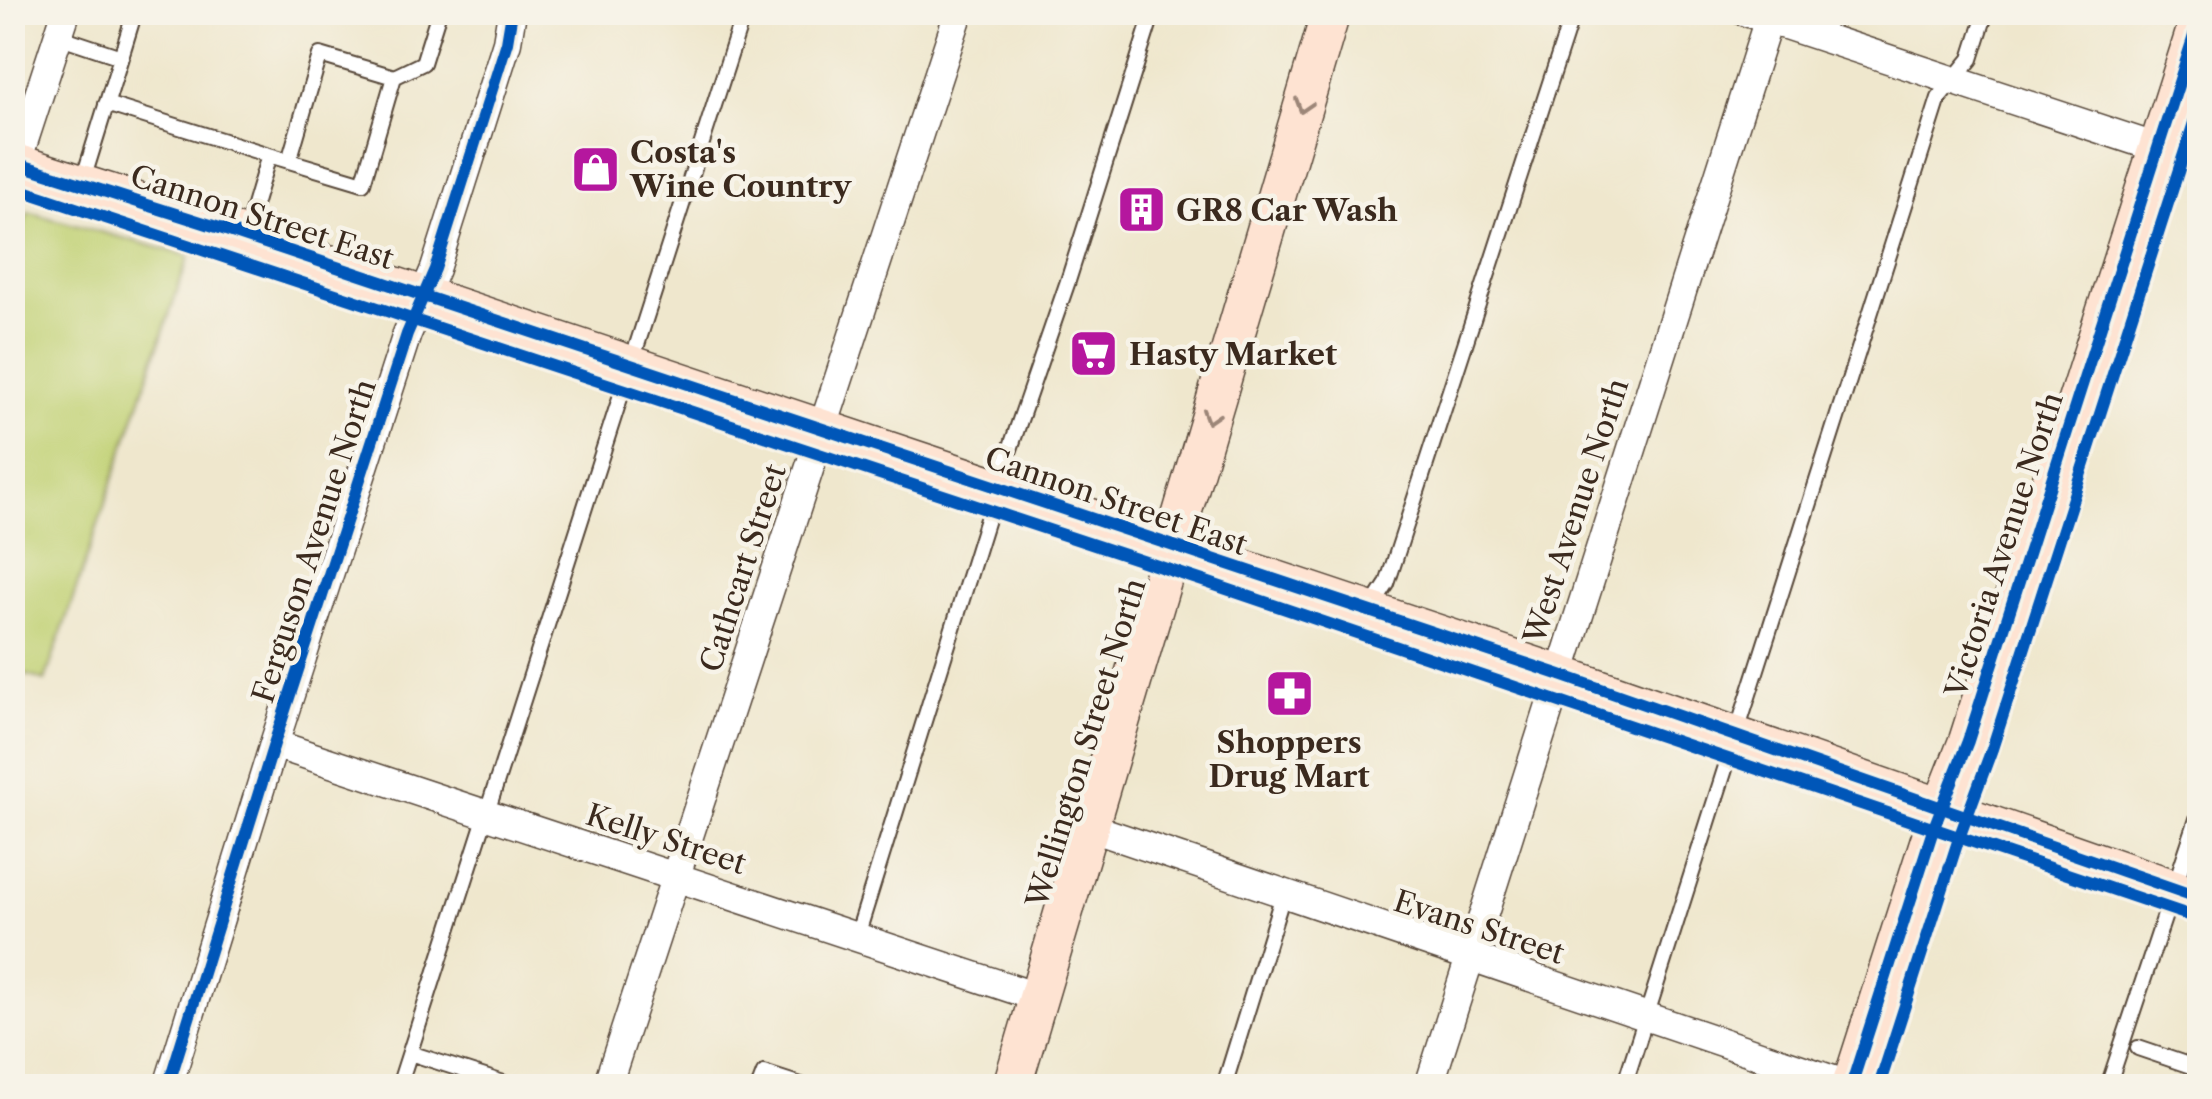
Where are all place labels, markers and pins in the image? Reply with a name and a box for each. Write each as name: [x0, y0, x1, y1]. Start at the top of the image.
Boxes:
place label: Costa's Wine Country: [629, 134, 853, 205]
shop icon: Costa's Wine Country: [569, 143, 621, 195]
building icon: GR8 Car Wash: [1115, 184, 1167, 236]
place label: GR8 Car Wash: [1176, 192, 1398, 229]
supermarket icon: Hasty Market: [1068, 328, 1120, 380]
place label: Hasty Market: [1129, 336, 1337, 373]
pharmacy icon: Shoppers Drug Mart: [1263, 667, 1315, 719]
place label: Shoppers Drug Mart: [1208, 724, 1370, 795]

